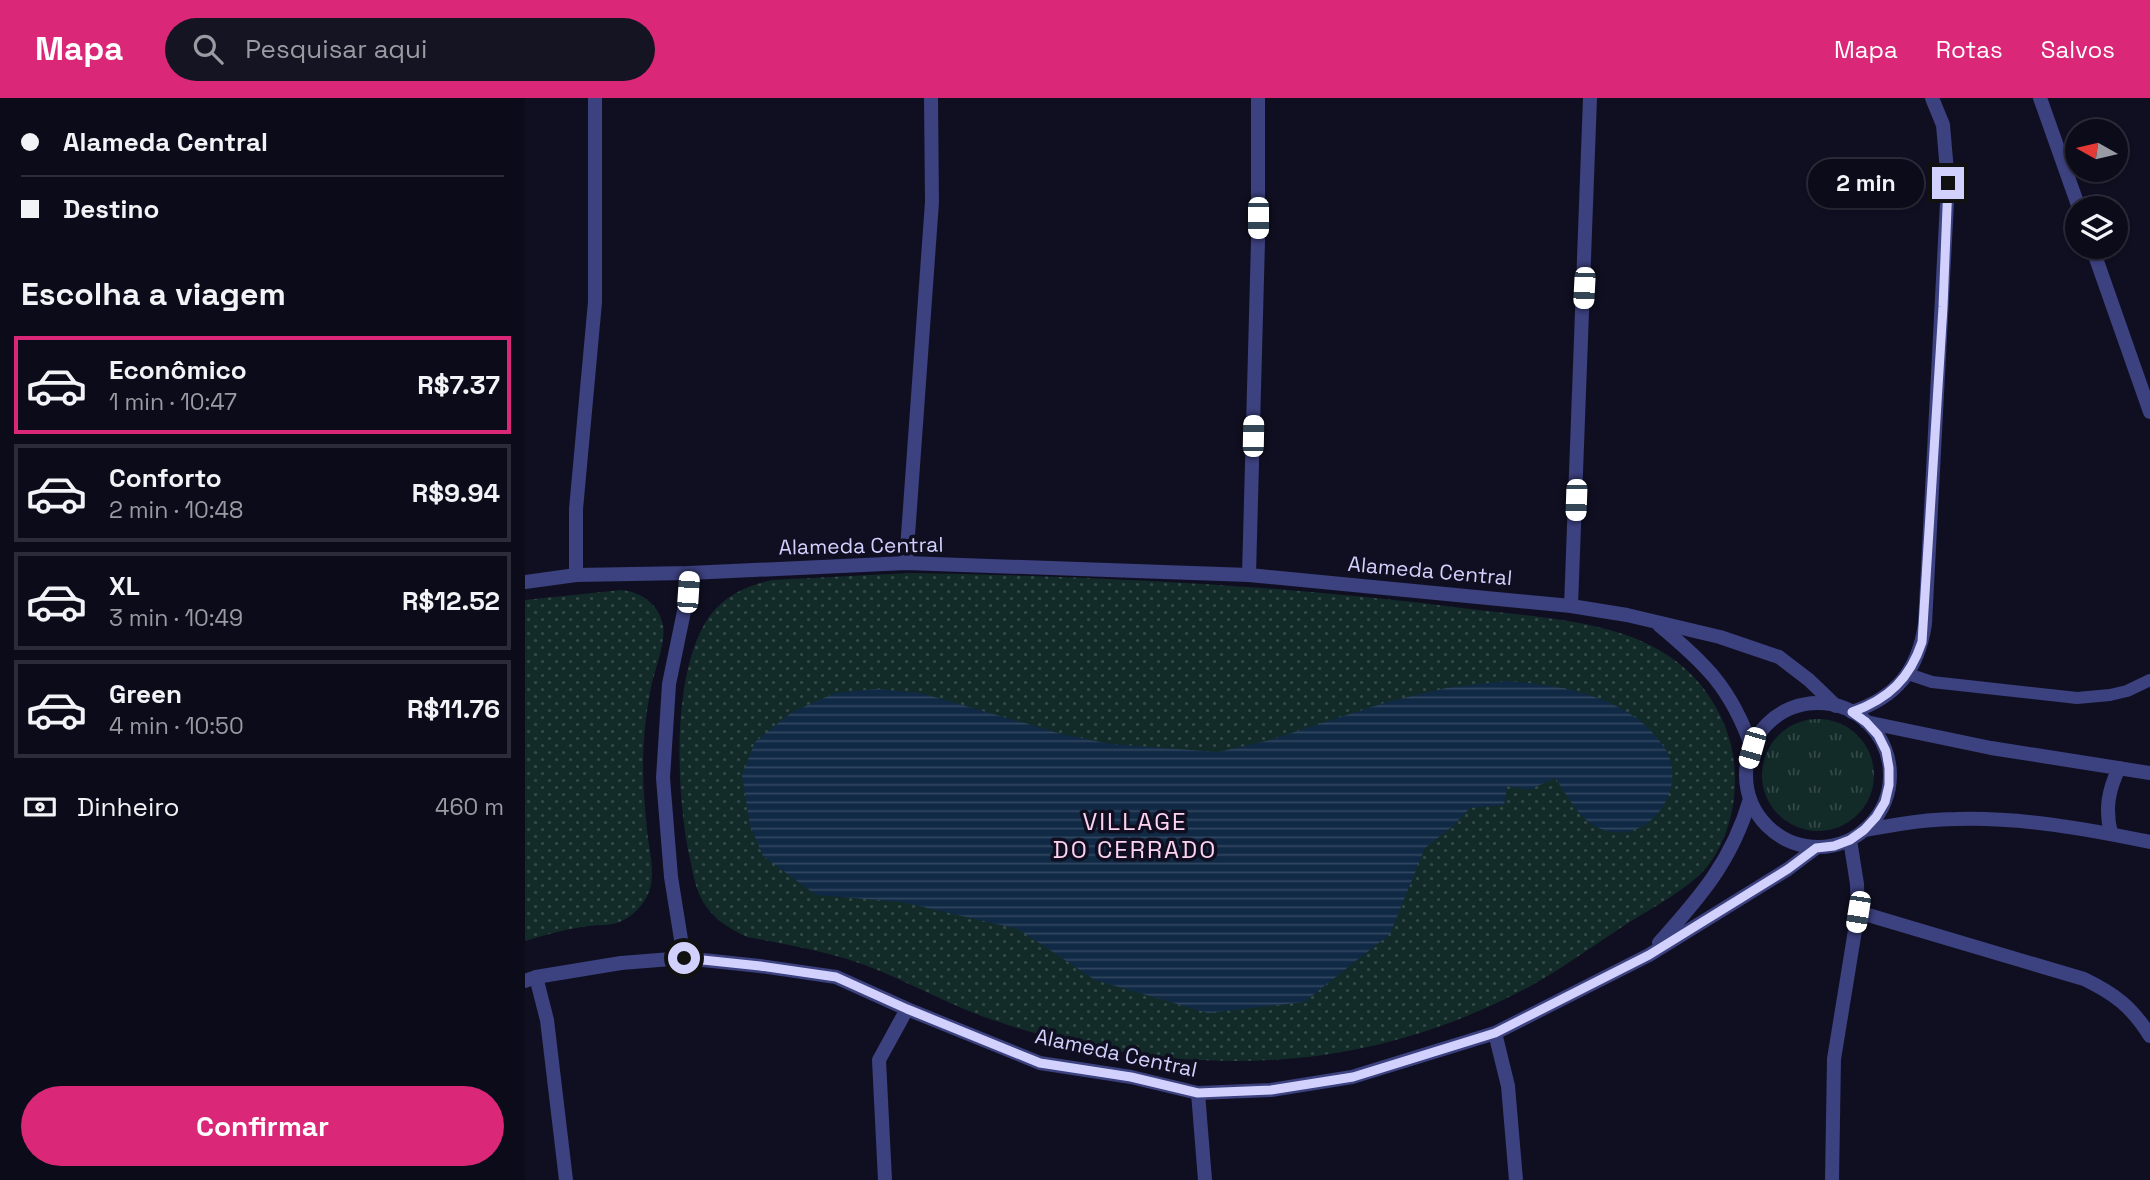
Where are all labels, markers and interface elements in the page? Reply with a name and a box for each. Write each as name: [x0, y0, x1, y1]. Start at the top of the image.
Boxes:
search box: [165, 18, 655, 81]
text: Mapa: [35, 28, 123, 70]
icon: search: [189, 30, 227, 68]
text: Pesquisar aqui: [245, 32, 427, 66]
text: Mapa: [1834, 34, 1898, 65]
text: Rotas: [1936, 34, 2003, 65]
text: Salvos: [2041, 34, 2115, 65]
north arrow: [2065, 119, 2128, 182]
map controls: [2065, 119, 2128, 259]
text: Alameda Central: [63, 125, 268, 159]
callout: 2 min: [1808, 158, 1923, 208]
route end: [1932, 167, 1964, 199]
text: 2 min: [1836, 168, 1896, 198]
text: Destino: [63, 192, 159, 226]
button: layers: [2065, 196, 2128, 259]
car: [1248, 197, 1269, 239]
car: [1573, 266, 1596, 310]
text: Escolha a viagem: [21, 274, 286, 314]
text: Econômico: [109, 353, 247, 387]
icon: car: [25, 354, 88, 417]
text: R$7.37: [417, 368, 500, 402]
text: 1 min · 10:47: [109, 387, 237, 417]
car: [1243, 415, 1264, 457]
text: Conforto: [109, 461, 222, 495]
icon: car: [25, 462, 88, 525]
text: R$9.94: [412, 476, 500, 510]
car: [1565, 479, 1588, 521]
text: 2 min · 10:48: [109, 495, 243, 525]
street label: Alameda Central: [778, 531, 944, 560]
street label: Alameda Central: [1347, 550, 1513, 591]
text: XL: [109, 569, 140, 603]
icon: car: [25, 570, 88, 633]
car: [677, 570, 700, 614]
text: R$12.52: [402, 584, 500, 618]
text: 3 min · 10:49: [109, 603, 243, 633]
text: Green: [109, 677, 182, 711]
icon: car: [25, 678, 88, 741]
text: R$11.76: [407, 692, 500, 726]
text: 4 min · 10:50: [109, 711, 244, 741]
car: [1737, 725, 1768, 771]
icon: cash: [21, 788, 59, 826]
text: Dinheiro: [77, 790, 180, 824]
text: 460 m: [435, 792, 504, 822]
district label: VILLAGE DO CERRADO: [1053, 806, 1217, 865]
car: [1845, 890, 1872, 934]
route start: [668, 942, 700, 974]
street label: Alameda Central: [1033, 1022, 1200, 1083]
button: Confirmar: [21, 1086, 504, 1166]

